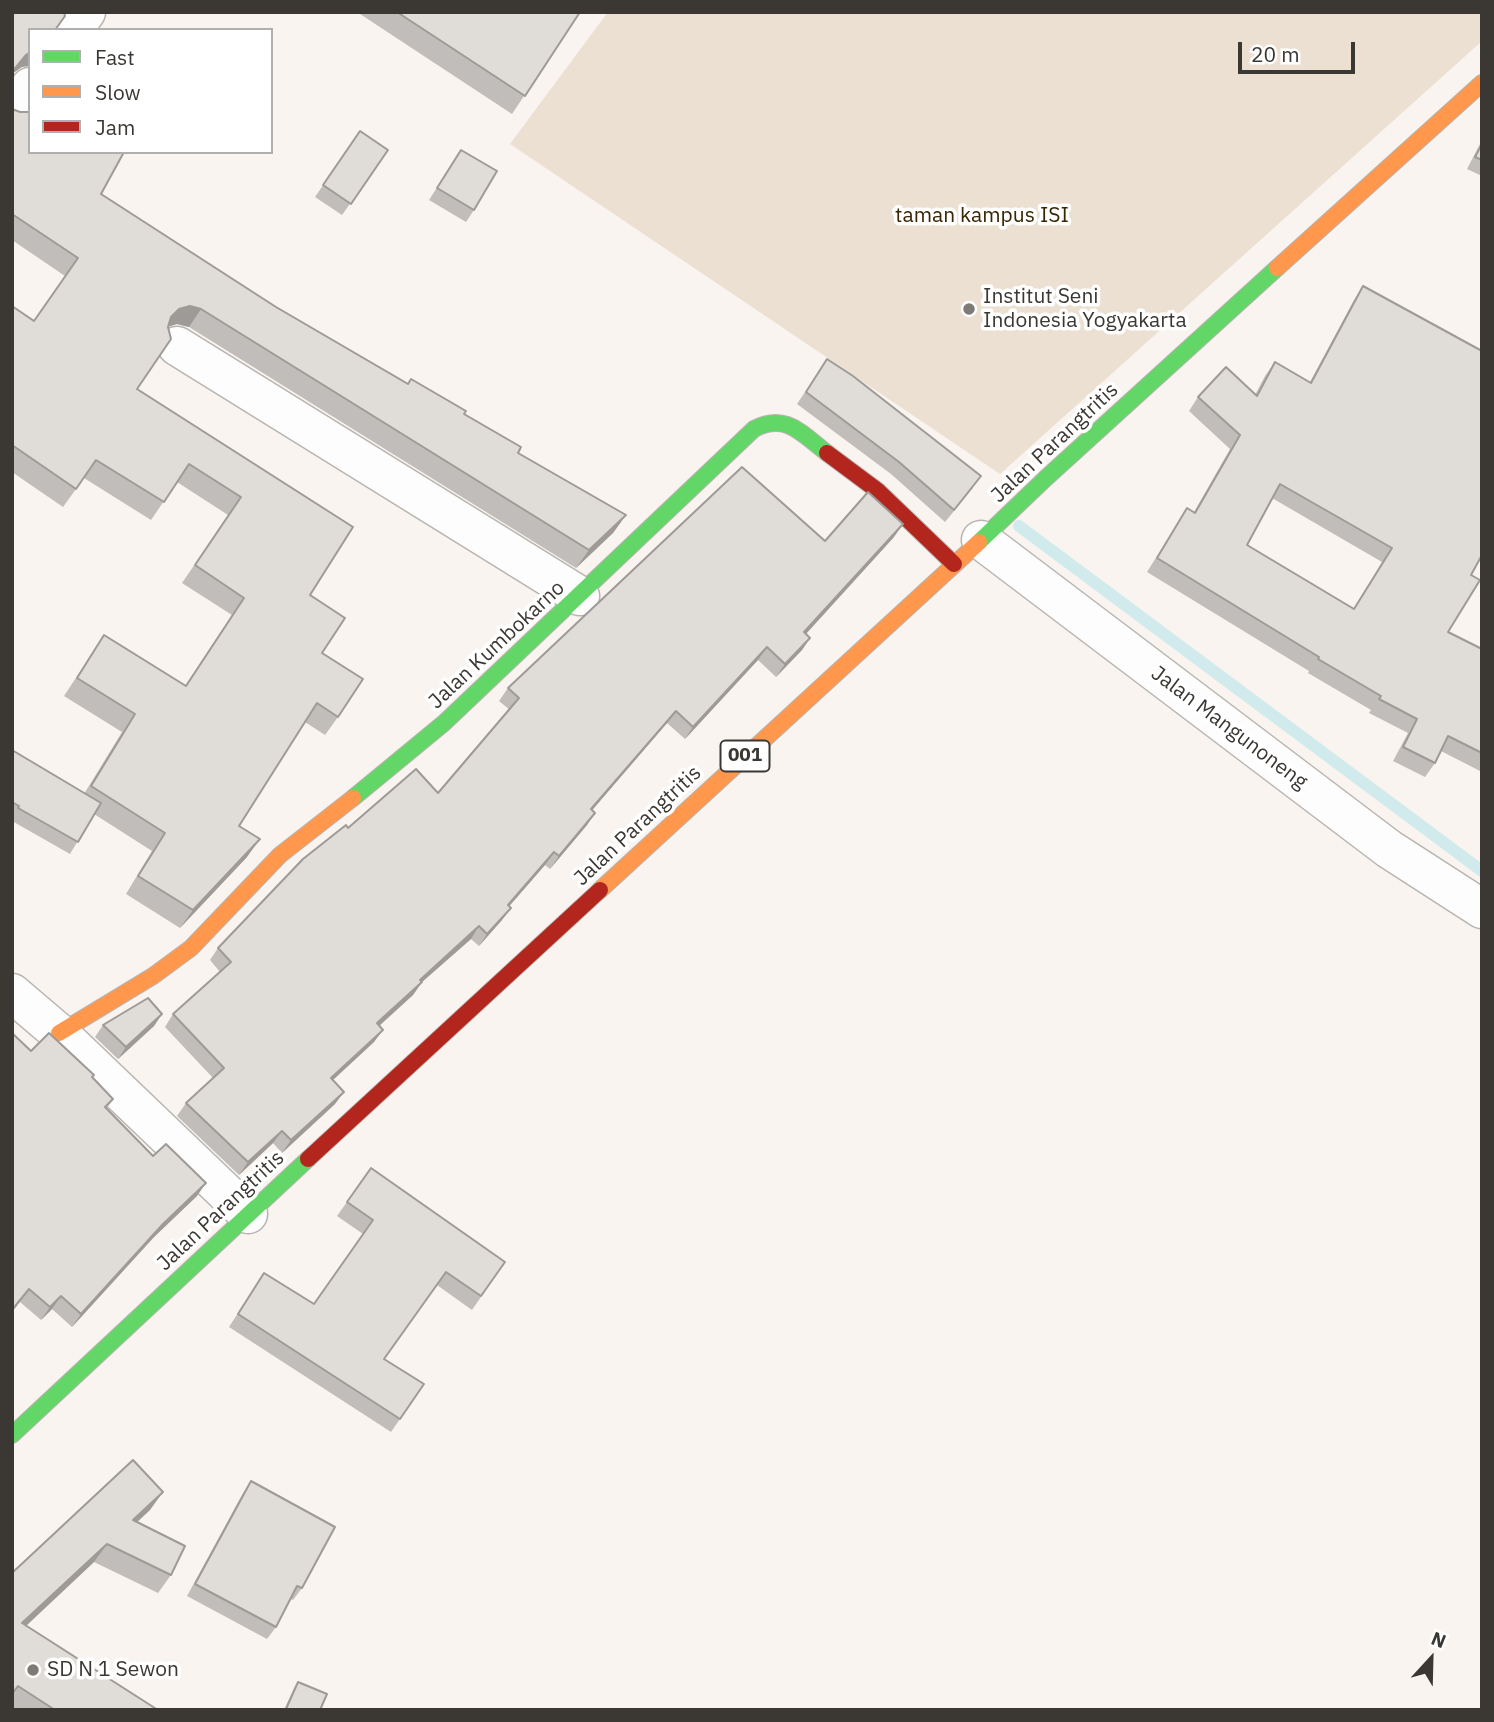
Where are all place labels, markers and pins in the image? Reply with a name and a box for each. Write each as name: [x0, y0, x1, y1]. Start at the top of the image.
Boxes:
place label: Institut Seni Indonesia Yogyakarta: [983, 284, 1187, 334]
marker: Institut Seni Indonesia Yogyakarta: [961, 301, 977, 317]
place label: SD N 1 Sewon: [47, 1657, 179, 1683]
marker: SD N 1 Sewon: [25, 1662, 41, 1678]

